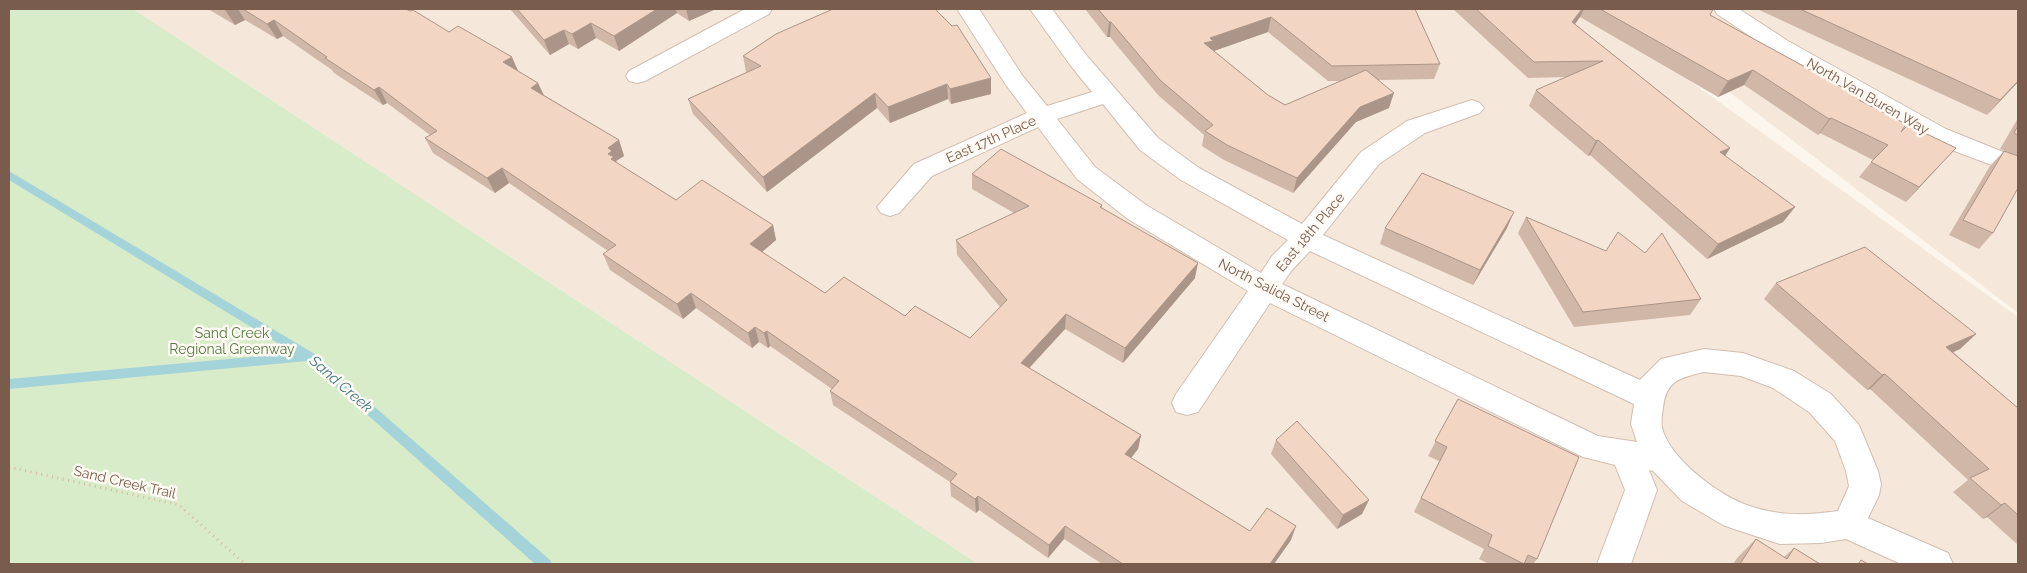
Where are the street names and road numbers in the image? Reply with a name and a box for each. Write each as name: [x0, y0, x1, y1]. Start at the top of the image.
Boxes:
street label: North Van Buren Way: [1804, 54, 1932, 138]
street label: East 17th Place: [943, 112, 1039, 166]
street label: East 18th Place: [1272, 189, 1348, 275]
street label: North Salida Street: [1216, 255, 1332, 325]
street label: Sand Creek Trail: [72, 462, 178, 502]

